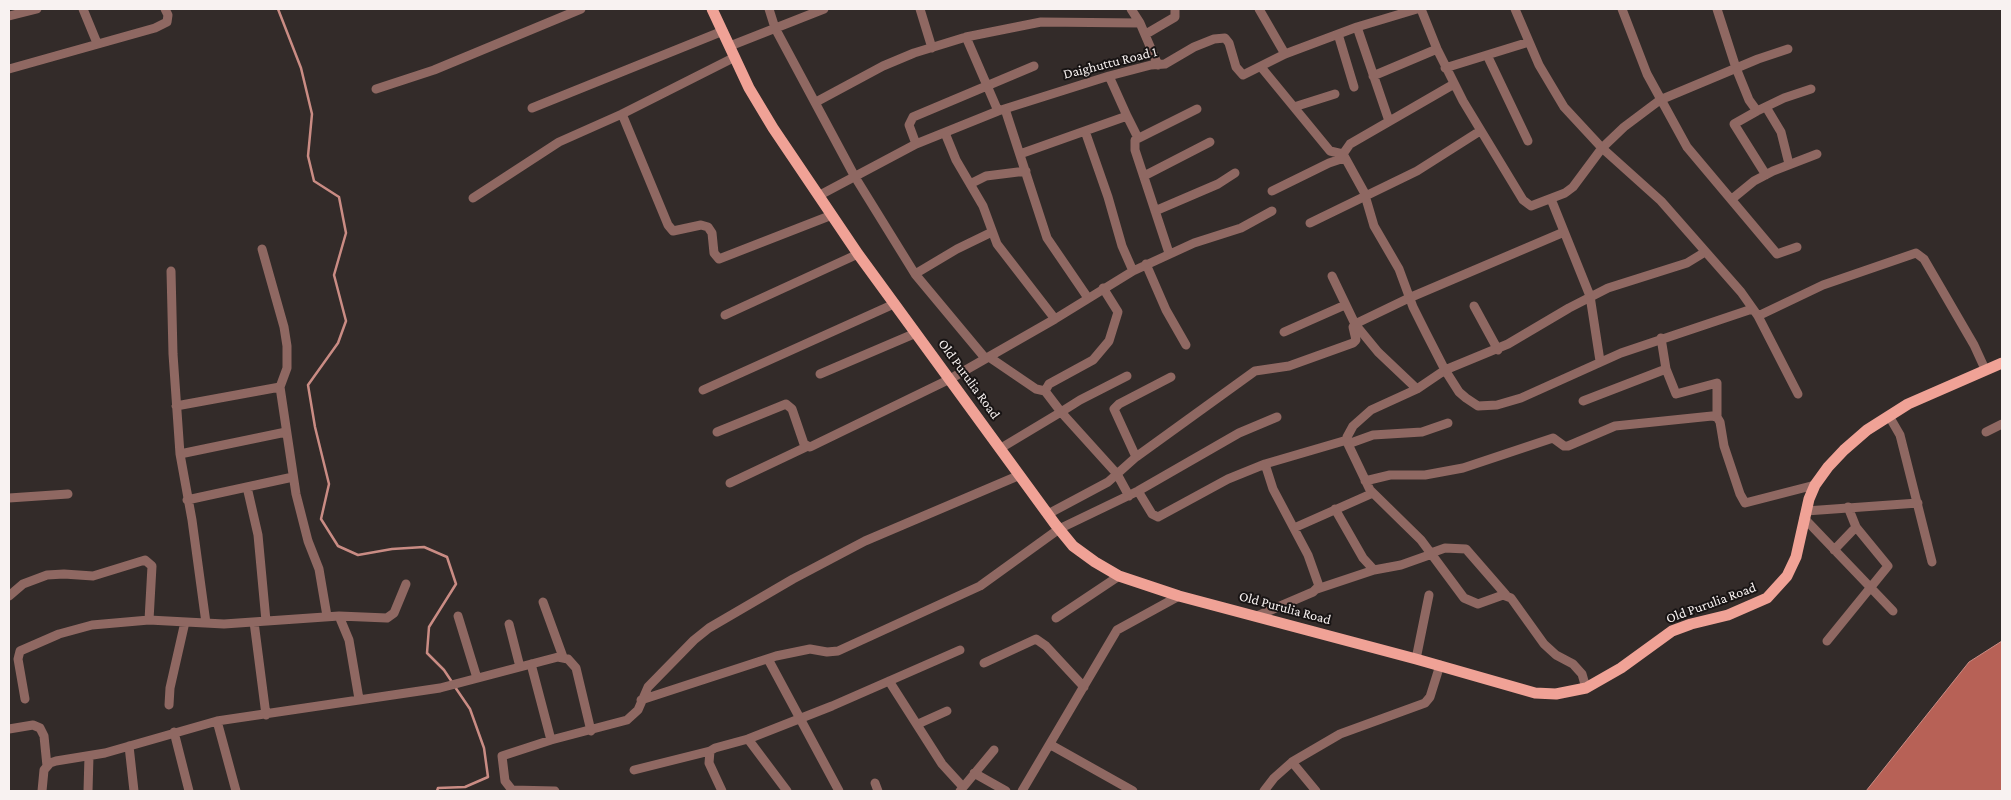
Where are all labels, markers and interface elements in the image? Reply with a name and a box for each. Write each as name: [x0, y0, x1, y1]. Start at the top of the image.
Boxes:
street label: Daighuttu Road 1: [1061, 43, 1159, 83]
street label: Old Purulia Road: [934, 336, 1004, 422]
street label: Old Purulia Road: [1664, 579, 1758, 627]
street label: Old Purulia Road: [1237, 588, 1333, 628]

